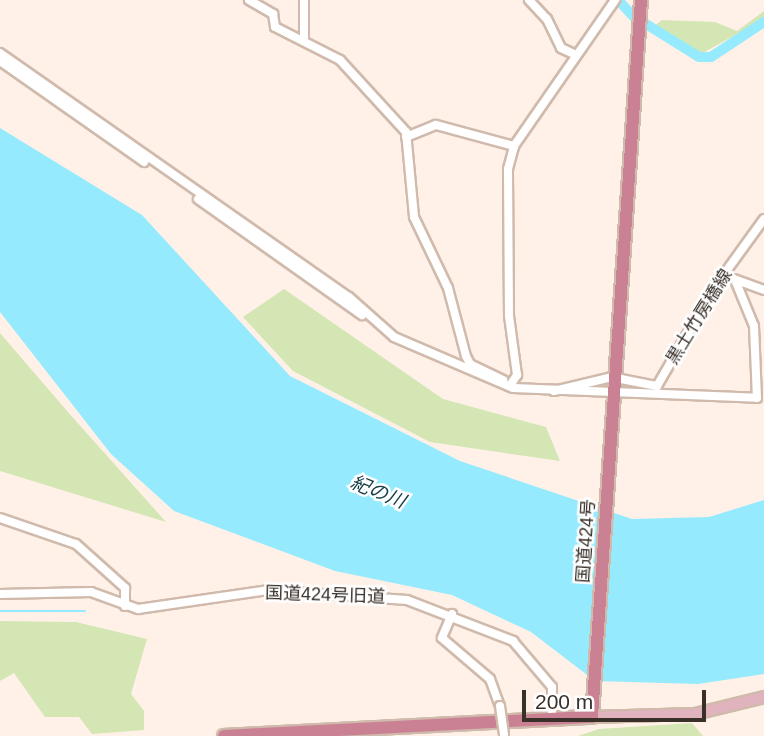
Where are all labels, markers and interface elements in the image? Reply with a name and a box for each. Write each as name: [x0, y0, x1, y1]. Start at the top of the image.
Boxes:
street label: 黒土竹房橋線: [661, 265, 737, 369]
water label: 紀の川: [347, 471, 409, 513]
street label: 国道424号: [572, 498, 600, 584]
street label: 国道424号旧道: [265, 582, 385, 608]
scale bar: [526, 676, 710, 720]
text: 200 m: [535, 690, 593, 713]

